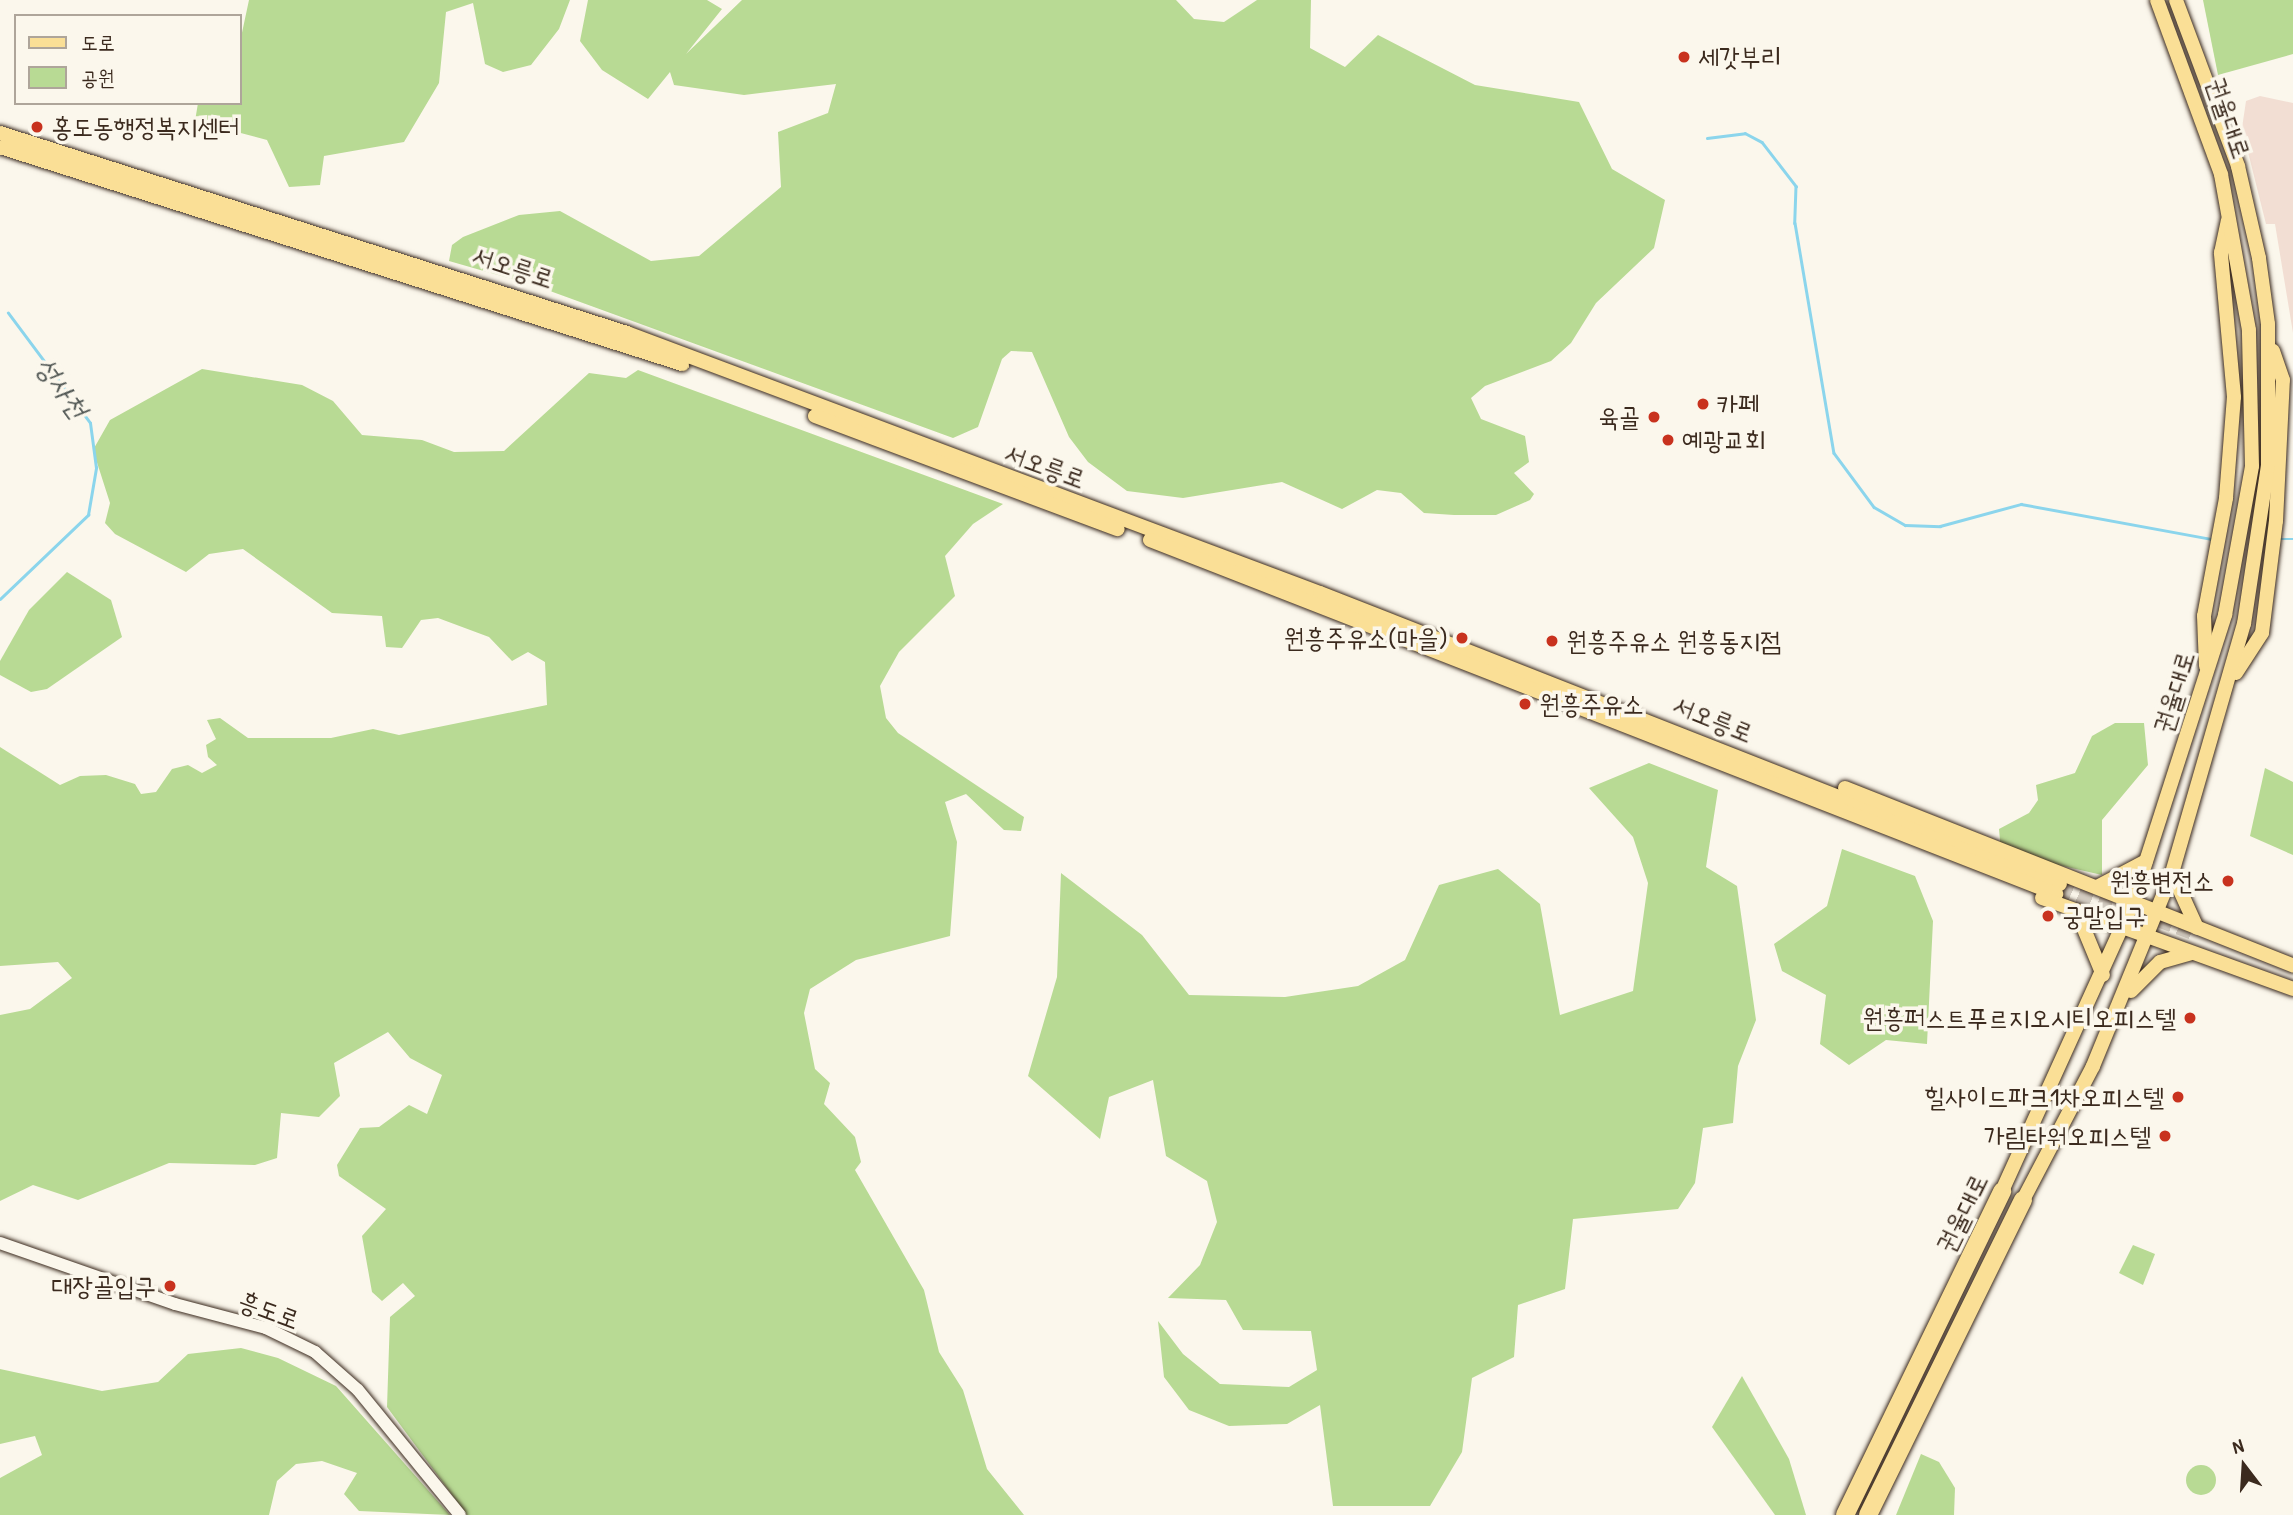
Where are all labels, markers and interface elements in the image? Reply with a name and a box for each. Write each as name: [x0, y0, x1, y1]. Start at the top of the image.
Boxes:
legend: [14, 14, 242, 105]
text: 도로: [81, 28, 115, 57]
place label: 세갓부리: [1698, 41, 1782, 73]
marker: 세갓부리: [1676, 49, 1692, 65]
text: 공원: [81, 63, 115, 92]
street label: 권율대로: [2201, 73, 2257, 163]
place label: 홍도동행정복지센터: [51, 111, 239, 143]
marker: 홍도동행정복지센터: [29, 119, 45, 135]
street label: 서오릉로: [468, 239, 558, 295]
water label: 성사천: [29, 350, 95, 424]
place label: 카페: [1717, 388, 1759, 420]
marker: 카페: [1695, 396, 1711, 412]
place label: 육골: [1598, 401, 1640, 433]
marker: 육골: [1646, 409, 1662, 425]
place label: 예광교회: [1682, 424, 1766, 456]
marker: 예광교회: [1660, 432, 1676, 448]
street label: 서오릉로: [1000, 437, 1090, 495]
place label: 원흥주유소(마을): [1283, 622, 1448, 654]
place label: 원흥주유소 원흥동지점: [1566, 625, 1781, 657]
marker: 원흥주유소(마을): [1454, 630, 1470, 646]
marker: 원흥주유소 원흥동지점: [1544, 633, 1560, 649]
street label: 권율대로: [2147, 647, 2201, 737]
place label: 원흥주유소: [1539, 688, 1644, 720]
street label: 서오릉로: [1668, 689, 1758, 749]
marker: 원흥주유소: [1517, 696, 1533, 712]
place label: 원흥변전소: [2109, 865, 2214, 897]
marker: 원흥변전소: [2220, 873, 2236, 889]
place label: 궁말입구: [2062, 900, 2146, 932]
marker: 궁말입구: [2040, 908, 2056, 924]
place label: 원흥퍼스트푸르지오시티오피스텔: [1862, 1002, 2176, 1034]
marker: 원흥퍼스트푸르지오시티오피스텔: [2182, 1010, 2198, 1026]
place label: 힐사이드파크1차오피스텔: [1924, 1081, 2164, 1113]
marker: 힐사이드파크1차오피스텔: [2170, 1089, 2186, 1105]
place label: 가림타워오피스텔: [1984, 1120, 2151, 1152]
marker: 가림타워오피스텔: [2157, 1128, 2173, 1144]
street label: 권율대로: [1930, 1169, 1994, 1257]
place label: 대장골입구: [51, 1270, 156, 1302]
marker: 대장골입구: [162, 1278, 178, 1294]
street label: 흥도로: [234, 1285, 304, 1335]
north arrow: [2209, 1431, 2279, 1501]
text: N: [2229, 1432, 2246, 1460]

